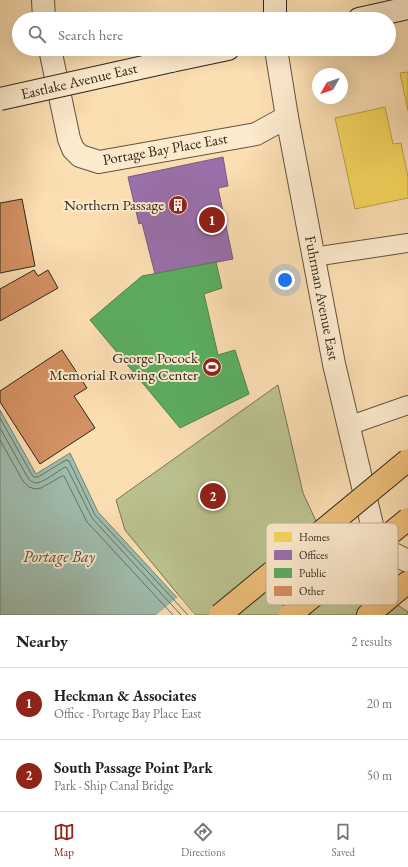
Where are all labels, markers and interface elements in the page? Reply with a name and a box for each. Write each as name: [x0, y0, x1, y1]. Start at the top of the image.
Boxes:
search box: [12, 12, 396, 56]
icon: search: [26, 23, 48, 45]
text: Search here: [58, 25, 123, 44]
street label: Eastlake Avenue East: [19, 58, 139, 103]
north arrow: [312, 68, 348, 104]
street label: Portage Bay Place East: [101, 128, 229, 169]
building icon: Northern Passage: [167, 194, 189, 216]
place label: Northern Passage: [64, 195, 164, 214]
pin: 1: [199, 205, 225, 235]
street label: Fuhrman Avenue East: [301, 234, 344, 362]
your location: [275, 270, 295, 290]
place label: George Pocock Memorial Rowing Center: [49, 348, 199, 384]
sports icon: George Pocock Memorial Rowing Center: [201, 356, 223, 378]
pin: 2: [200, 481, 226, 511]
legend: [266, 523, 398, 605]
text: Homes: [299, 530, 330, 544]
water label: Portage Bay: [23, 546, 96, 567]
text: Offices: [299, 548, 328, 562]
text: Public: [299, 566, 327, 580]
text: Other: [299, 584, 325, 598]
text: Nearby: [16, 630, 68, 652]
text: 2 results: [351, 633, 392, 650]
text: Heckman & Associates: [54, 686, 196, 705]
text: 1: [26, 695, 32, 712]
text: 20 m: [367, 695, 392, 712]
text: Office · Portage Bay Place East: [54, 705, 201, 722]
text: South Passage Point Park: [54, 758, 213, 777]
text: 2: [26, 767, 32, 784]
text: 50 m: [367, 767, 392, 784]
text: Park · Ship Canal Bridge: [54, 777, 174, 794]
tab: Map: [53, 821, 75, 859]
tab: Directions: [181, 821, 225, 859]
tab: Saved: [331, 821, 355, 859]

